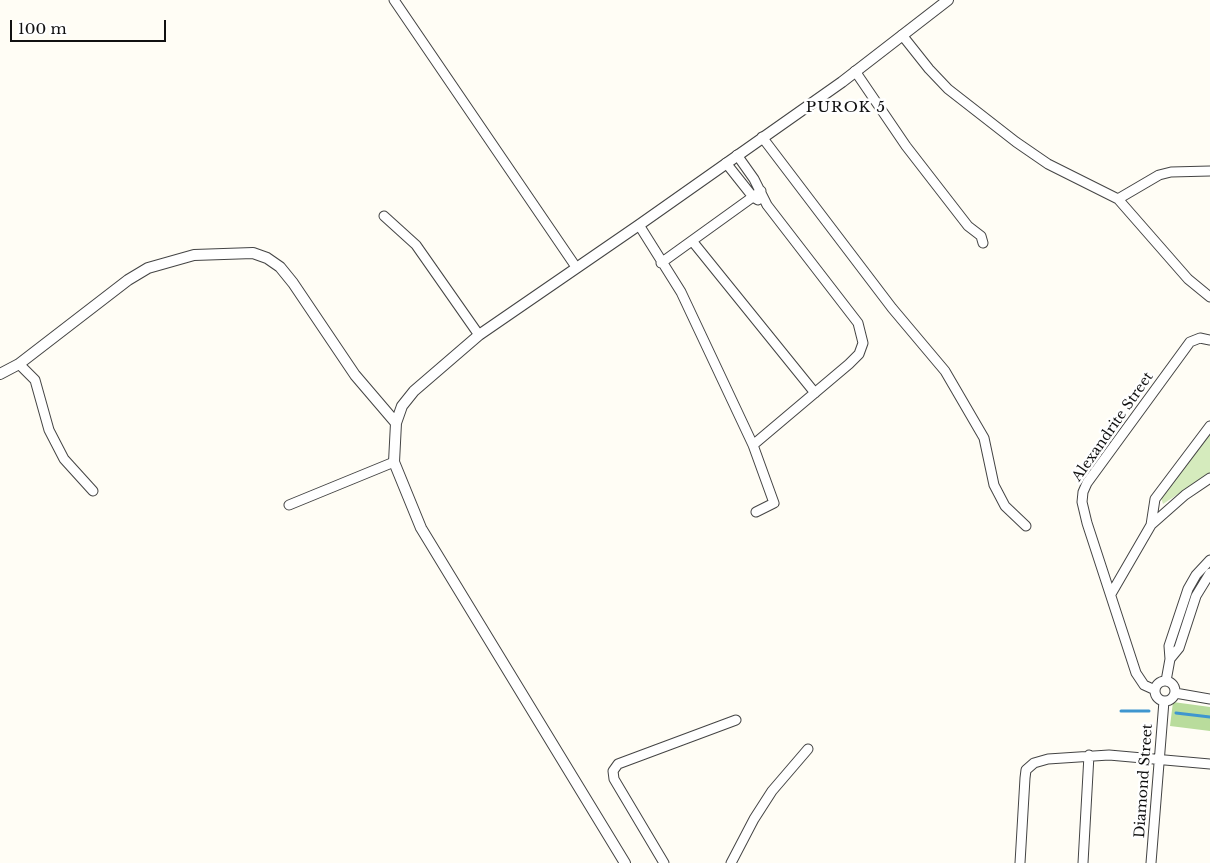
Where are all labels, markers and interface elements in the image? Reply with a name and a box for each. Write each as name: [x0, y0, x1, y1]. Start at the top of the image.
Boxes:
scale bar: [12, 10, 169, 42]
text: 100 m: [18, 19, 67, 38]
district label: PUROK 5: [805, 99, 887, 117]
street label: Alexandrite Street: [1069, 369, 1157, 485]
street label: Diamond Street: [1132, 723, 1156, 839]

